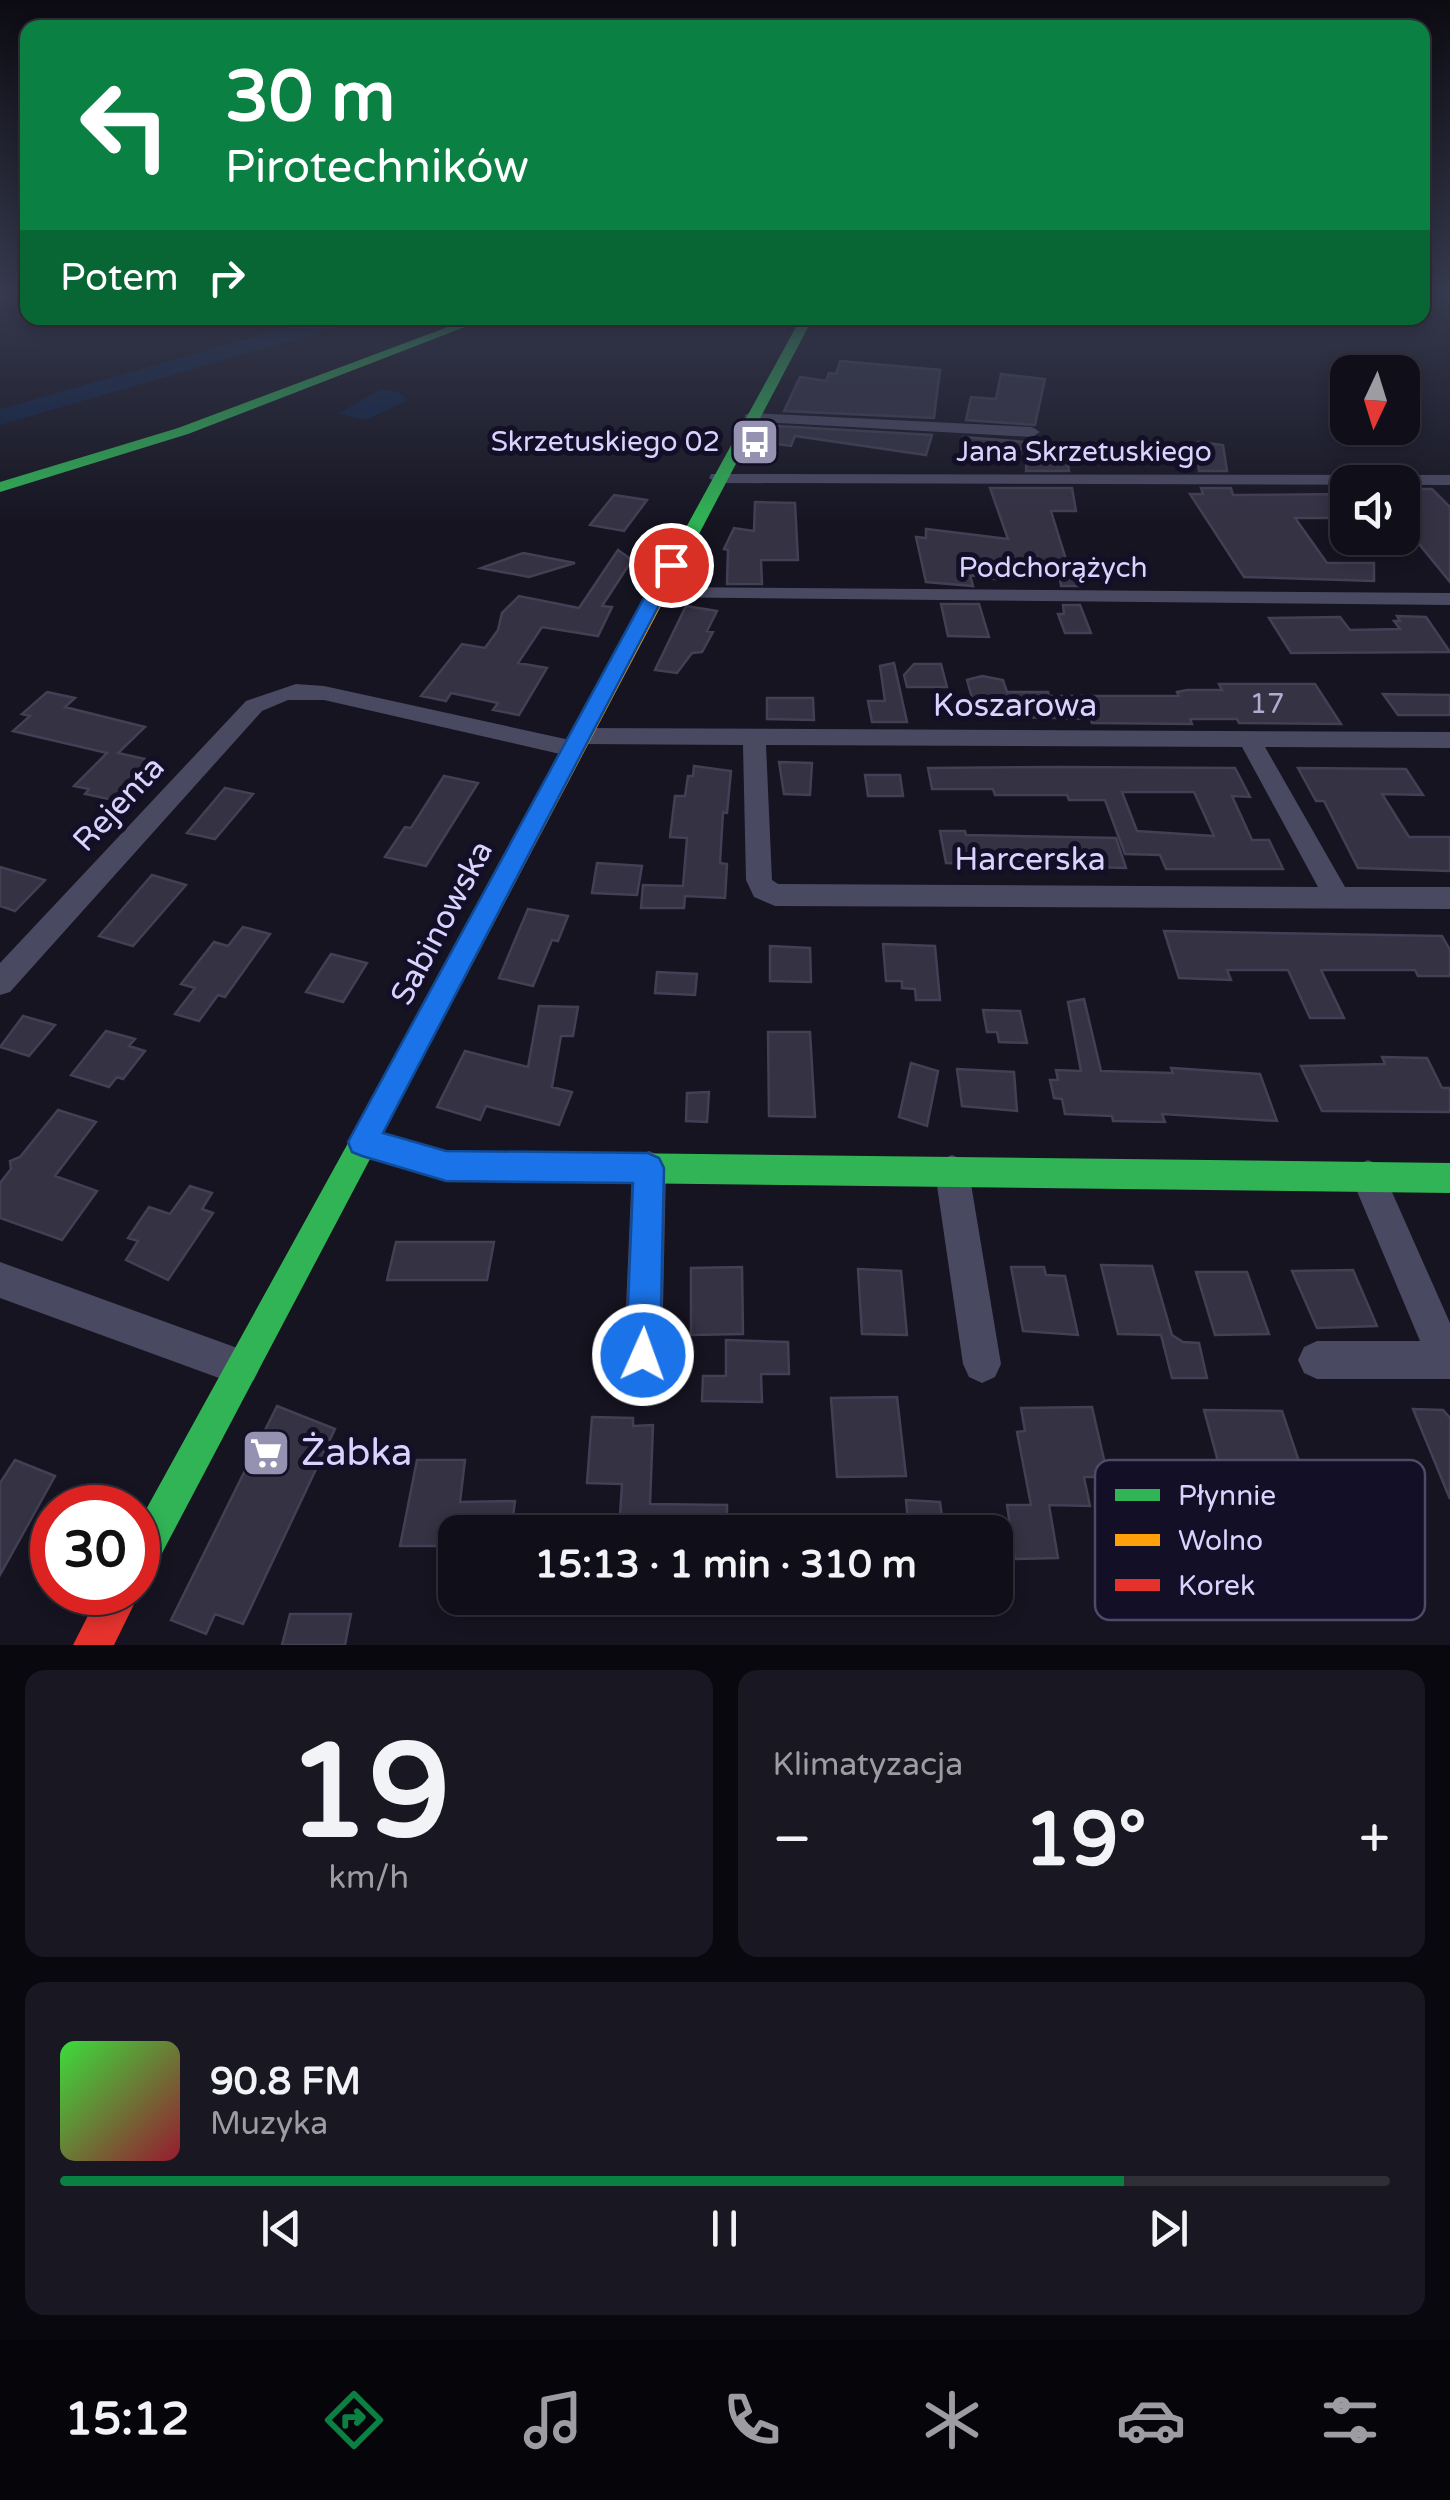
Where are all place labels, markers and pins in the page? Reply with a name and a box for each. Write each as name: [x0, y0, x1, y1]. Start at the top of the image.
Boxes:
bus stop icon: Skrzetuskiego 02: [729, 416, 781, 468]
place label: Skrzetuskiego 02: [491, 425, 720, 459]
pin: [629, 523, 714, 608]
supermarket icon: Żabka: [240, 1427, 292, 1479]
place label: Żabka: [301, 1430, 412, 1476]

